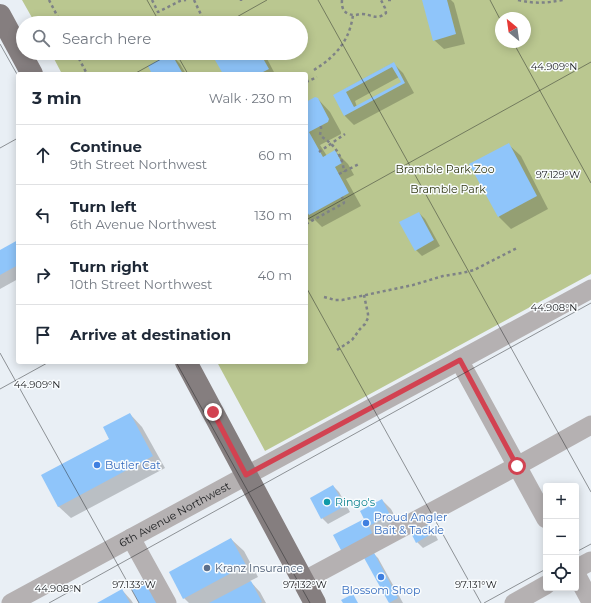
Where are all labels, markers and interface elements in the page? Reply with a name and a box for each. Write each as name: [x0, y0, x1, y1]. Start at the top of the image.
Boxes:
north arrow: [495, 12, 531, 48]
search box: [16, 16, 308, 60]
icon: search: [30, 27, 52, 49]
text: Search here: [62, 29, 151, 48]
text: 44.909°N: [531, 60, 577, 73]
text: 3 min: [32, 88, 82, 108]
text: Walk · 230 m: [209, 90, 292, 106]
text: Continue: [70, 137, 142, 156]
icon: ahead: [32, 144, 54, 166]
text: 60 m: [258, 147, 292, 163]
text: 9th Street Northwest: [70, 156, 207, 172]
park label: Bramble Park Zoo: [395, 162, 495, 176]
text: 97.129°W: [536, 168, 580, 181]
park label: Bramble Park: [410, 182, 486, 196]
text: Turn left: [70, 197, 137, 216]
icon: left: [32, 204, 54, 226]
text: 130 m: [254, 207, 292, 223]
text: 6th Avenue Northwest: [70, 216, 217, 232]
text: Turn right: [70, 257, 149, 276]
icon: right: [32, 264, 54, 286]
text: 40 m: [258, 267, 292, 283]
text: 10th Street Northwest: [70, 276, 212, 292]
text: 44.908°N: [531, 301, 577, 314]
icon: arrive: [32, 324, 54, 346]
text: Arrive at destination: [70, 325, 231, 344]
text: 44.909°N: [14, 378, 60, 391]
route end: [204, 403, 222, 421]
route start: [508, 457, 526, 475]
place label: Butler Cat: [105, 458, 161, 472]
marker: Butler Cat: [92, 460, 102, 470]
street label: 6th Avenue Northwest: [117, 478, 233, 550]
map controls: [543, 483, 579, 591]
button: +: [543, 483, 579, 519]
place label: Ringo's: [335, 495, 376, 509]
marker: Ringo's: [322, 497, 332, 507]
place label: Proud Angler Bait & Tackle: [374, 510, 447, 537]
marker: Proud Angler Bait & Tackle: [361, 518, 371, 528]
button: −: [543, 519, 579, 555]
button: locate: [543, 555, 579, 591]
place label: Kranz Insurance: [215, 561, 304, 575]
marker: Kranz Insurance: [202, 563, 212, 573]
marker: Blossom Shop: [376, 572, 386, 582]
text: 97.133°W: [112, 578, 156, 591]
text: 97.132°W: [283, 578, 327, 591]
text: 97.131°W: [455, 578, 497, 591]
text: 44.908°N: [35, 582, 81, 595]
place label: Blossom Shop: [342, 583, 420, 597]

